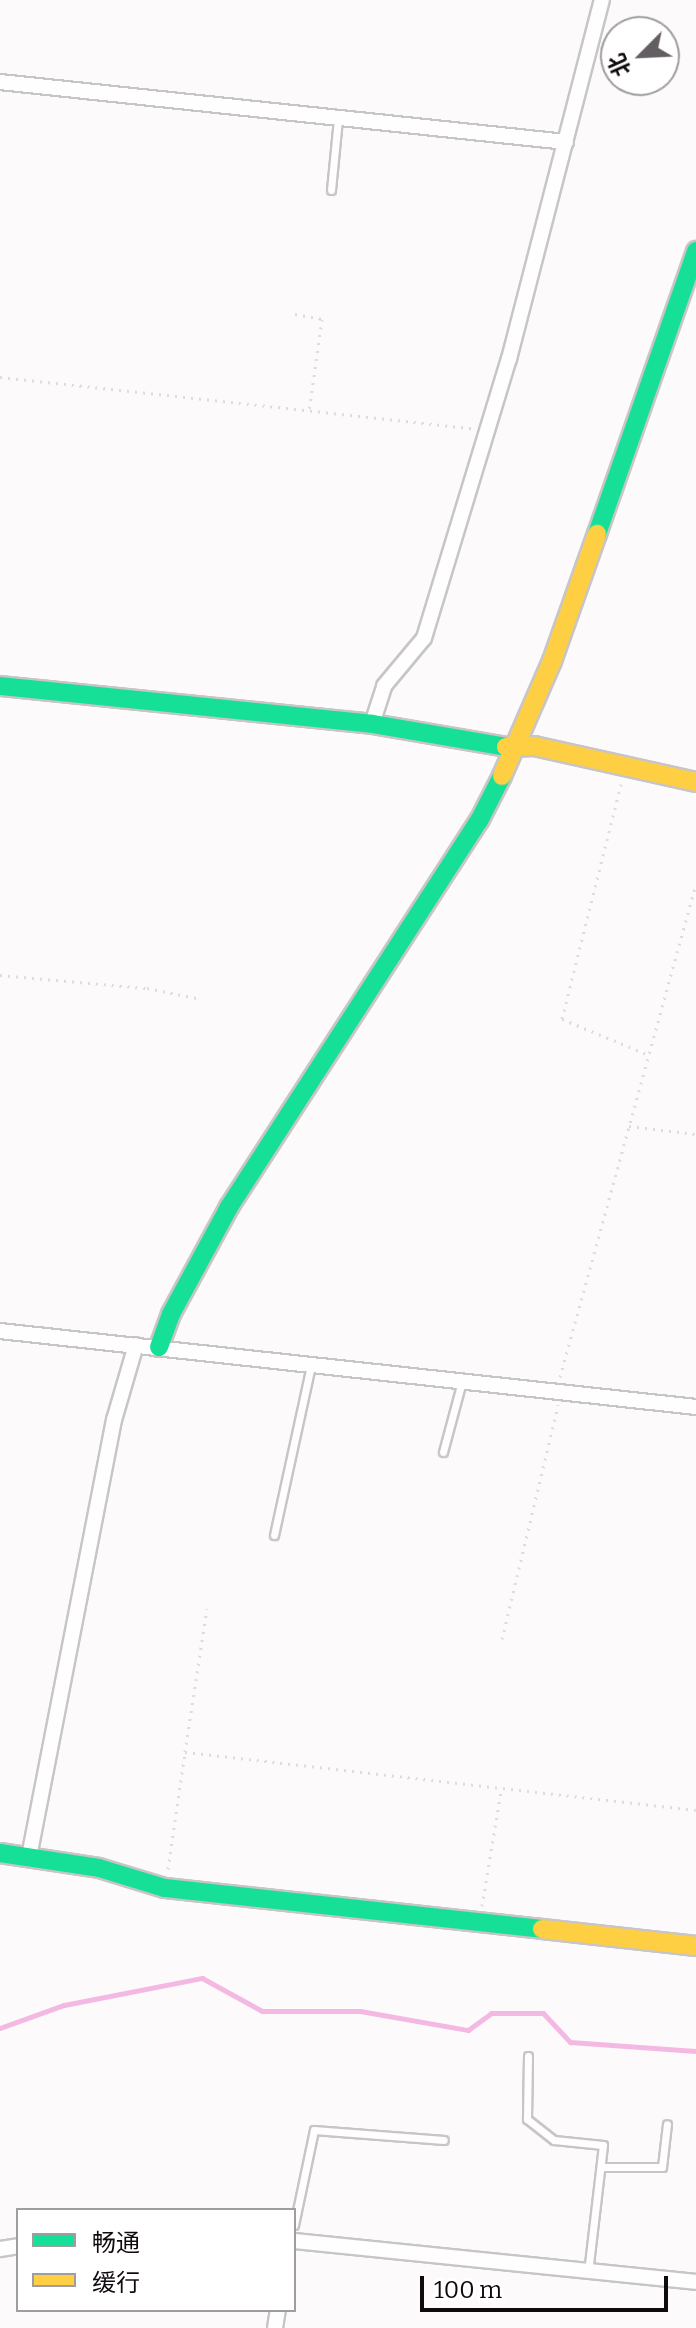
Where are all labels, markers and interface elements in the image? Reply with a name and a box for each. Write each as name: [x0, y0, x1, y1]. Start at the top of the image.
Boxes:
north arrow: [600, 16, 680, 96]
text: 北: [603, 50, 636, 81]
legend: [16, 2208, 296, 2312]
text: 畅通: [92, 2229, 140, 2257]
scale bar: [424, 2260, 672, 2310]
text: 缓行: [92, 2269, 140, 2297]
text: 100 m: [434, 2276, 502, 2304]

